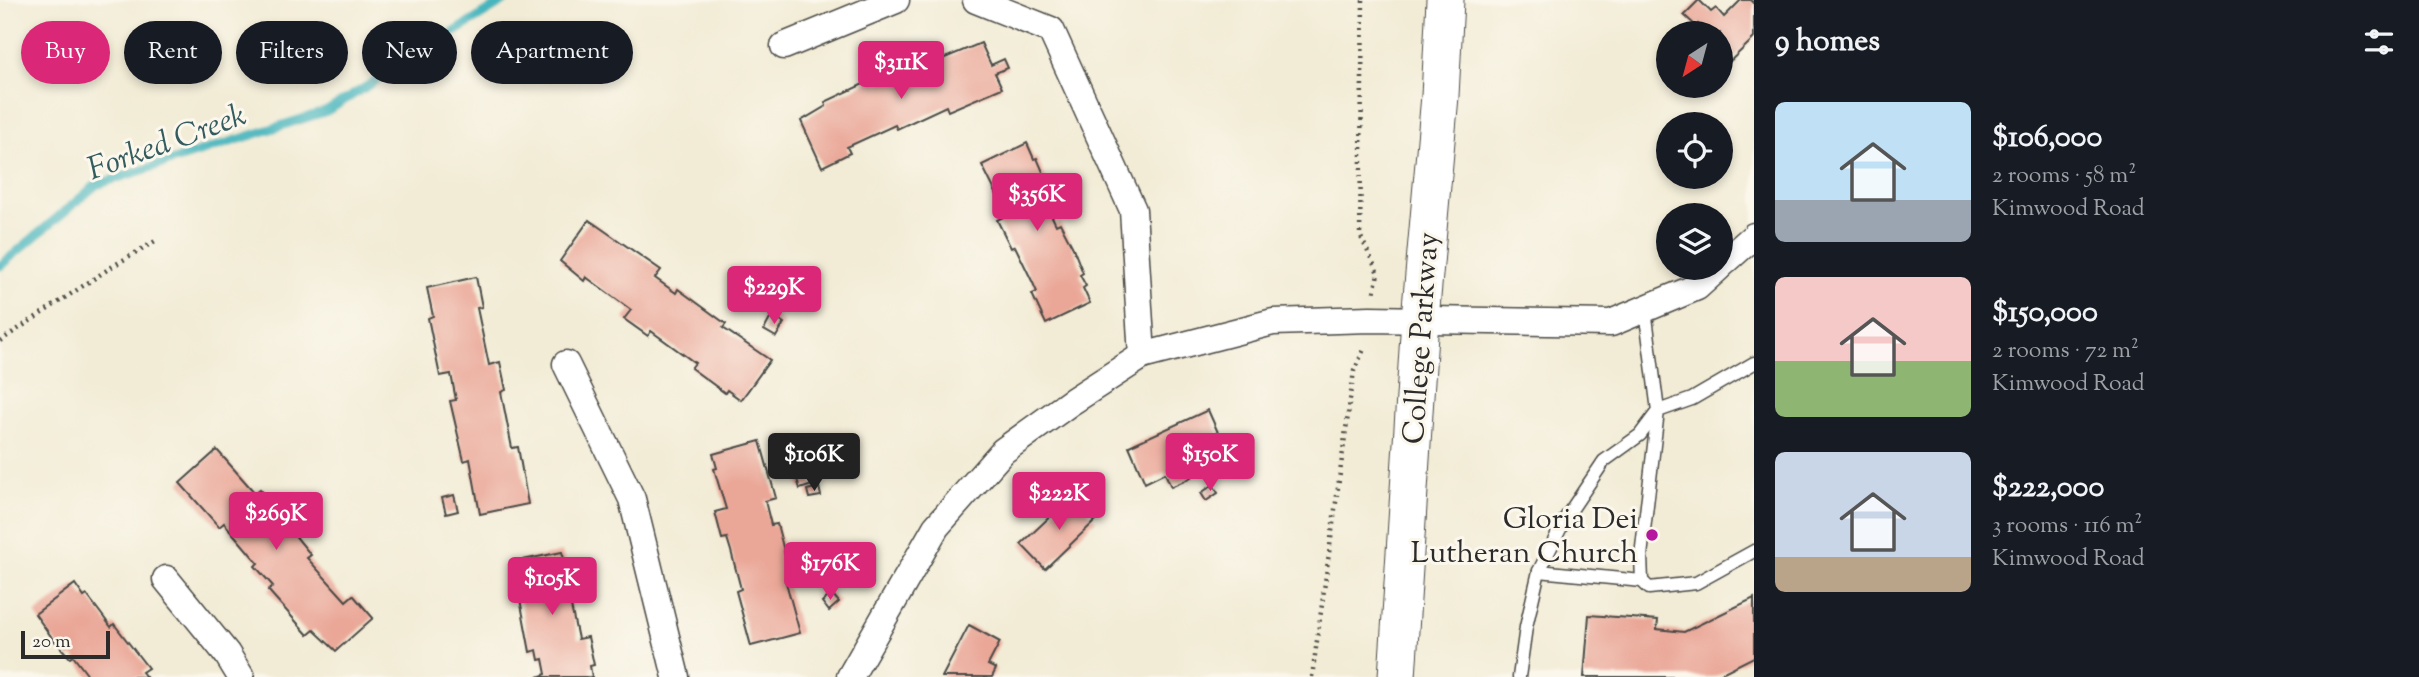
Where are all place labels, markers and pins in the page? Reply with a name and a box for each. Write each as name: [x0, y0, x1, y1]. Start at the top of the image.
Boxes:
pin: $311K: [852, 42, 950, 101]
pin: $356K: [988, 174, 1086, 233]
pin: $229K: [725, 266, 823, 326]
pin: $106K: [765, 434, 863, 493]
pin: $150K: [1161, 434, 1259, 493]
pin: $222K: [1010, 472, 1108, 532]
pin: $269K: [227, 492, 325, 552]
place label: Gloria Dei Lutheran Church: [1411, 499, 1638, 576]
marker: Gloria Dei Lutheran Church: [1644, 527, 1660, 543]
pin: $176K: [781, 542, 879, 602]
pin: $105K: [503, 558, 601, 617]

